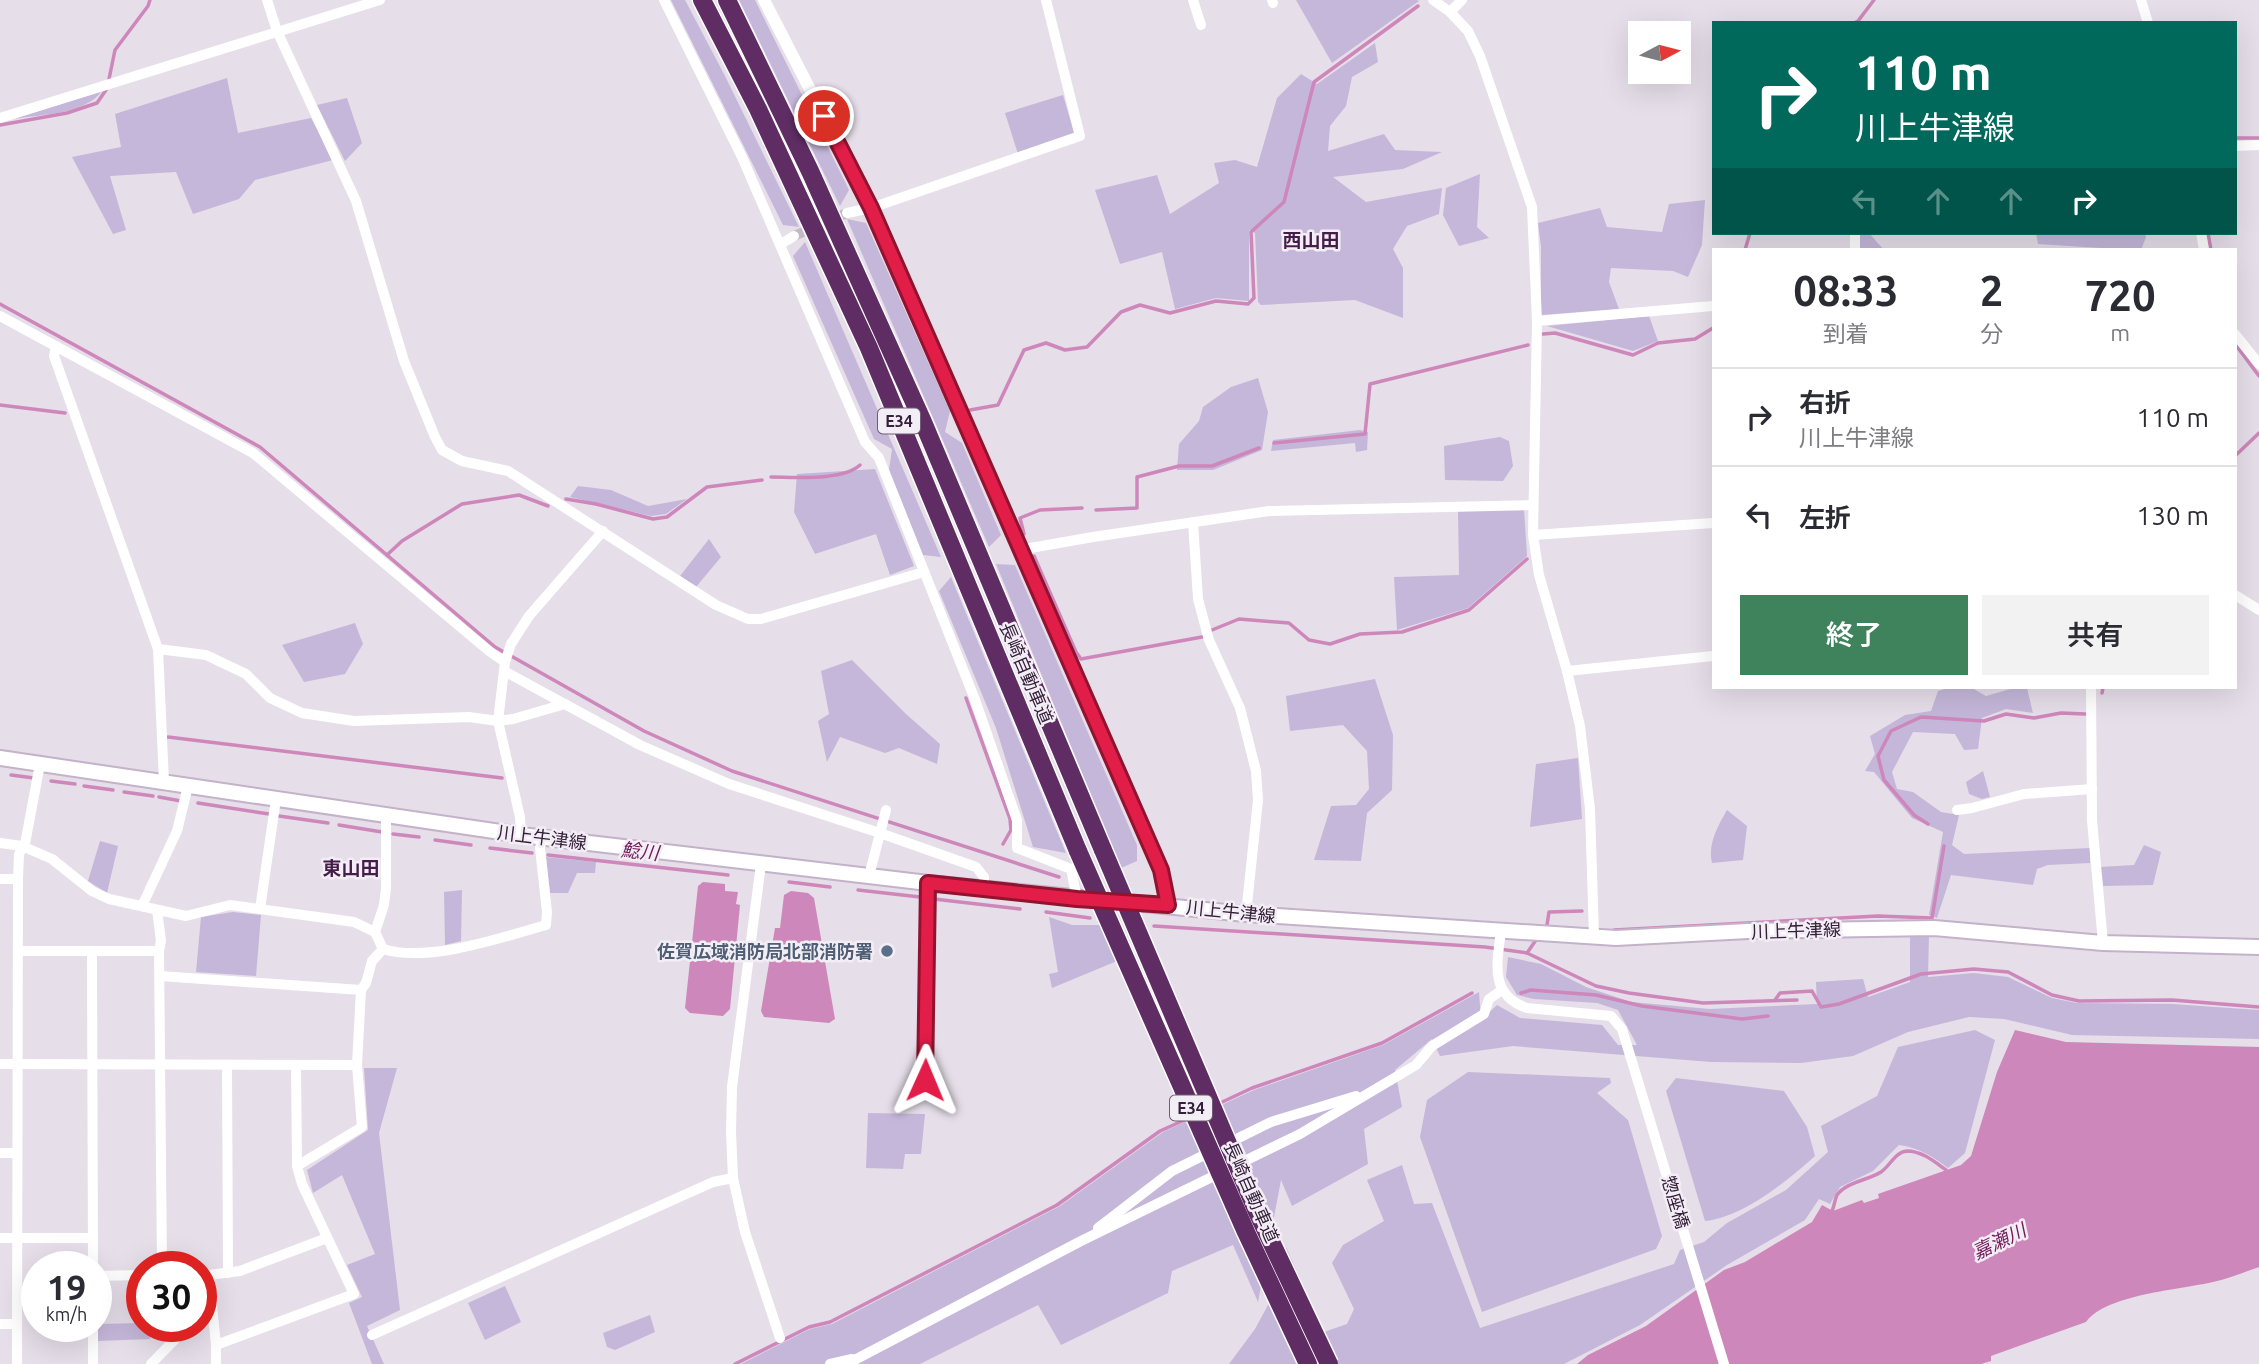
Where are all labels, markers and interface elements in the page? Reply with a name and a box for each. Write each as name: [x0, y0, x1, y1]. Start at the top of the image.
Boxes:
north arrow: [1628, 21, 1690, 84]
map controls: [1628, 21, 1691, 84]
text: 110 m: [1855, 44, 1992, 99]
icon: right: [1740, 49, 1831, 140]
pin: [794, 86, 854, 146]
icon: arrive: [805, 97, 843, 135]
text: 川上牛津線: [1855, 109, 2015, 145]
icon: left: [1846, 182, 1884, 220]
icon: ahead: [1919, 182, 1957, 220]
icon: ahead: [1992, 182, 2030, 220]
icon: right: [2065, 182, 2103, 220]
district label: 西山田: [1282, 229, 1340, 251]
text: 08:33: [1793, 267, 1898, 314]
text: 2: [1980, 267, 2003, 314]
text: 720: [2085, 272, 2156, 319]
text: m: [2110, 320, 2130, 345]
text: 到着: [1823, 321, 1869, 346]
text: 分: [1980, 321, 2003, 346]
text: 右折: [1799, 388, 1851, 417]
icon: right: [1740, 398, 1778, 436]
text: 110 m: [2137, 403, 2209, 432]
road number: E34: [878, 408, 920, 434]
text: 川上牛津線: [1799, 425, 1914, 450]
icon: left: [1740, 496, 1778, 534]
text: 130 m: [2137, 501, 2209, 530]
text: 左折: [1799, 503, 1851, 532]
button: 終了: [1740, 595, 1968, 675]
button: 共有: [1982, 595, 2209, 675]
street label: 長崎自動車道: [997, 619, 1057, 727]
street label: 川上牛津線: [496, 822, 588, 852]
water label: 鯰川: [620, 838, 662, 864]
district label: 東山田: [322, 857, 380, 879]
street label: 川上牛津線: [1185, 896, 1277, 926]
street label: 川上牛津線: [1751, 918, 1841, 942]
place label: 佐賀広域消防局北部消防署: [657, 941, 873, 961]
marker: 佐賀広域消防局北部消防署: [879, 943, 895, 959]
position arrow: [888, 1043, 962, 1117]
road number: E34: [1170, 1096, 1212, 1120]
street label: 長崎自動車道: [1221, 1139, 1283, 1245]
street label: 惣座橋: [1659, 1173, 1693, 1231]
water label: 嘉瀬川: [1969, 1218, 2031, 1263]
speed limit sign: 30: [126, 1251, 217, 1342]
text: 19: [47, 1267, 86, 1307]
text: km/h: [46, 1304, 87, 1324]

